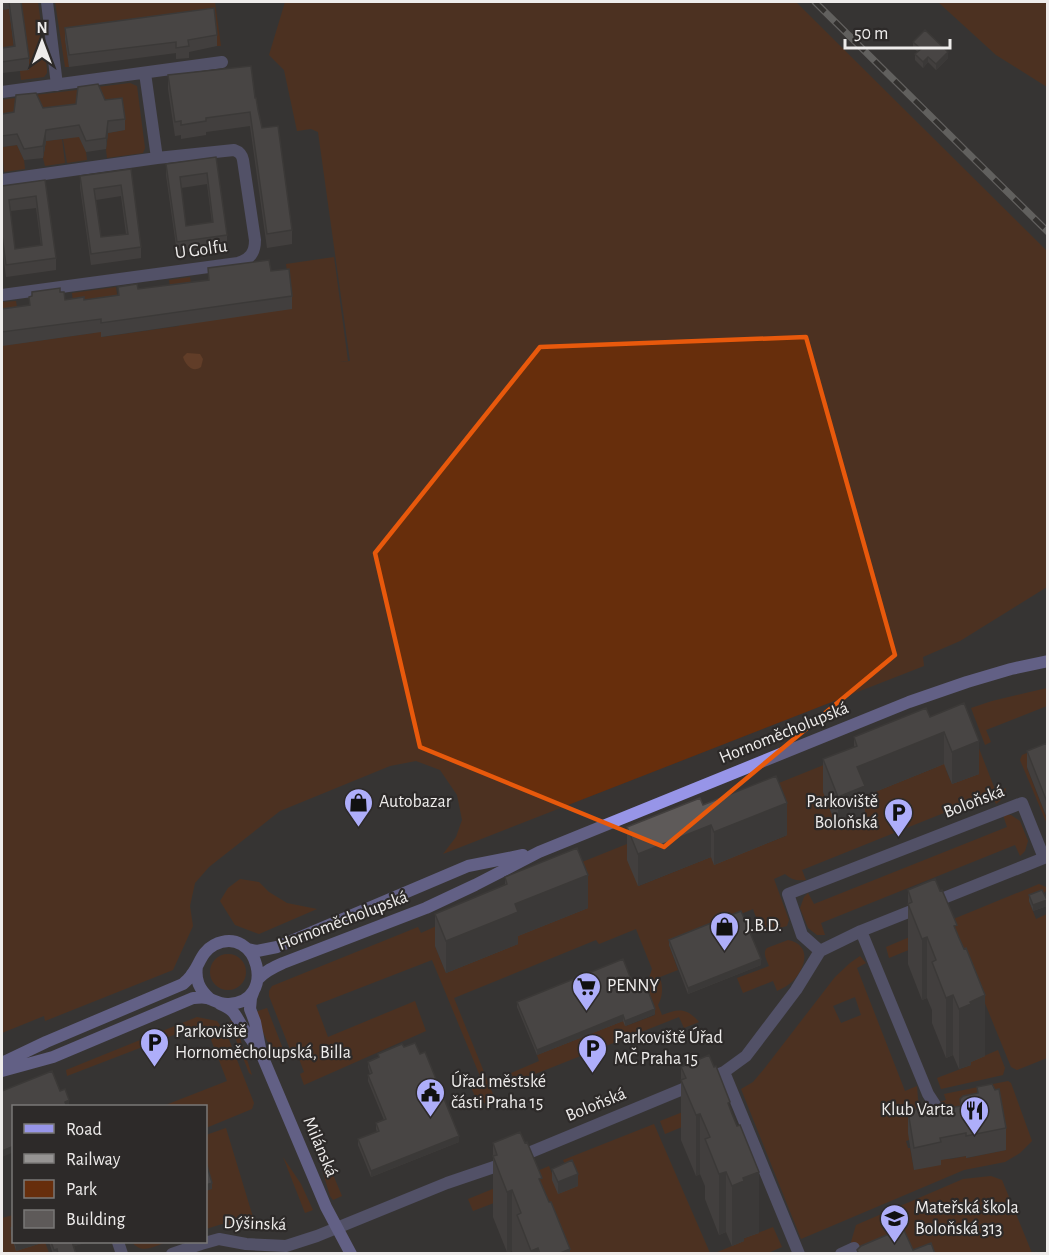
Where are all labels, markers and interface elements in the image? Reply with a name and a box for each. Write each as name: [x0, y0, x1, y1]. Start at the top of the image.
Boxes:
north arrow: [12, 12, 72, 72]
scale bar: [845, 12, 950, 50]
text: N: [36, 20, 48, 36]
text: 50 m: [854, 25, 888, 43]
street label: U Golfu: [174, 237, 228, 263]
street label: Hornoměcholupská: [717, 699, 851, 767]
street label: Boloňská: [941, 782, 1007, 822]
shop icon: Autobazar: [342, 786, 374, 828]
place label: Autobazar: [379, 793, 452, 811]
place label: Parkoviště Boloňská: [806, 793, 878, 832]
parking icon: Parkoviště Boloňská: [883, 796, 915, 838]
street label: Hornoměcholupská: [275, 888, 411, 954]
shop icon: J.B.D.: [708, 910, 740, 952]
place label: J.B.D.: [745, 917, 782, 935]
supermarket icon: PENNY: [570, 970, 602, 1012]
place label: PENNY: [607, 977, 660, 995]
place label: Parkoviště Hornoměcholupská, Billa: [175, 1023, 351, 1062]
parking icon: Parkoviště Hornoměcholupská, Billa: [138, 1026, 170, 1068]
place label: Parkoviště Úřad MČ Praha 15: [614, 1026, 723, 1068]
parking icon: Parkoviště Úřad MČ Praha 15: [577, 1032, 609, 1074]
place label: Úřad městské části Praha 15: [451, 1070, 546, 1112]
public building icon: Úřad městské části Praha 15: [414, 1076, 446, 1118]
street label: Boloňská: [563, 1085, 629, 1125]
restaurant icon: Klub Varta: [959, 1094, 991, 1136]
place label: Klub Varta: [881, 1101, 954, 1119]
legend: [12, 1105, 207, 1243]
street label: Milánská: [299, 1114, 341, 1180]
text: Road: [66, 1121, 102, 1139]
text: Railway: [66, 1151, 121, 1169]
text: Park: [66, 1181, 98, 1199]
place label: Mateřská škola Boloňská 313: [915, 1199, 1019, 1238]
school or university icon: Mateřská škola Boloňská 313: [878, 1202, 910, 1244]
text: Building: [66, 1211, 126, 1229]
street label: Dýšinská: [223, 1214, 287, 1234]

